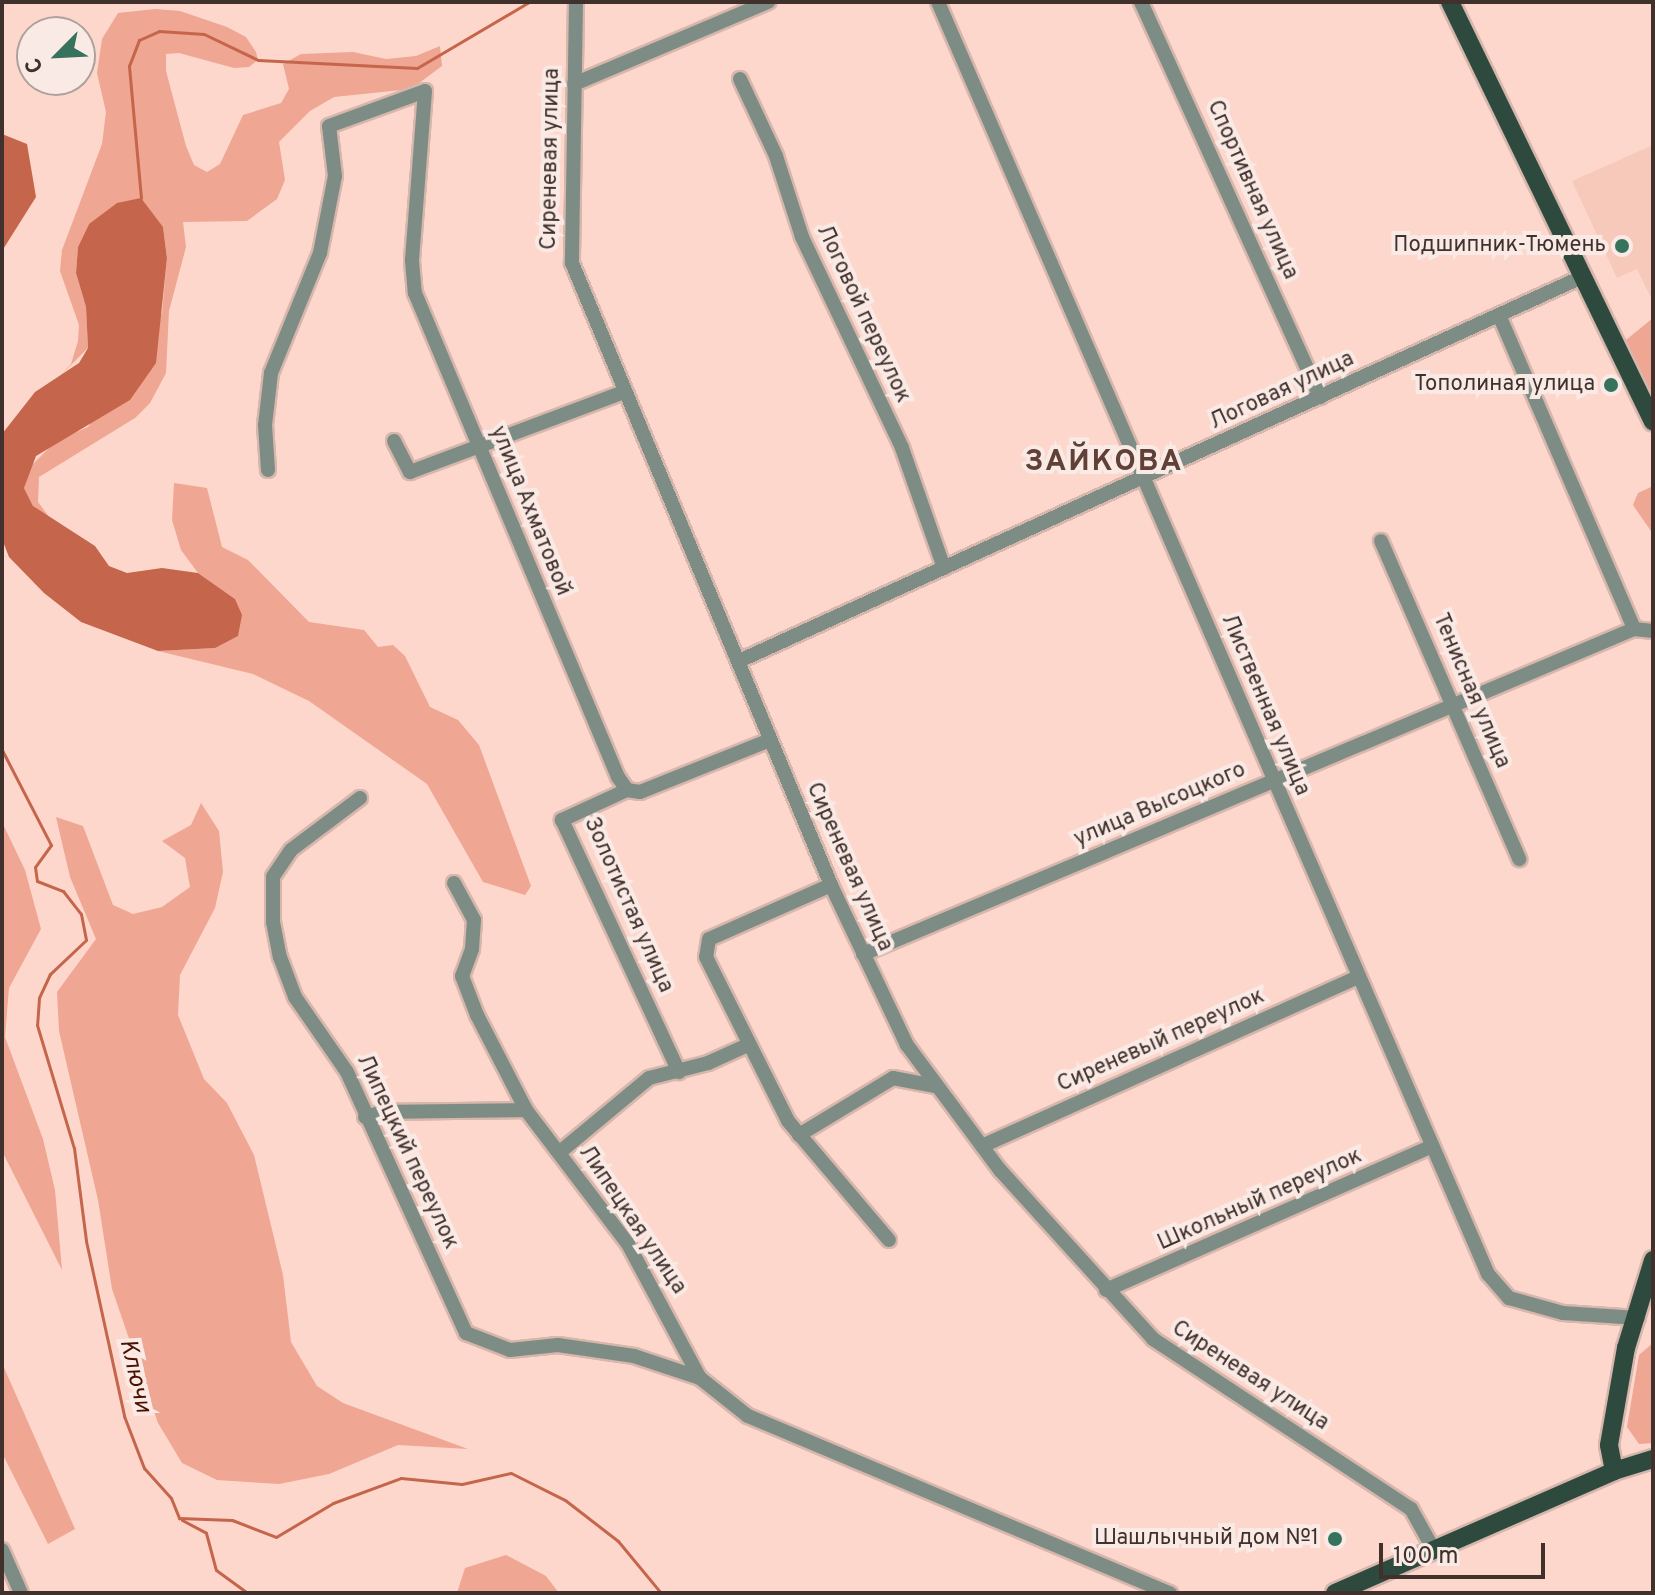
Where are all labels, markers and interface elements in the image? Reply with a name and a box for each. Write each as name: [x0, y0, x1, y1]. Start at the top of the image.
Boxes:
north arrow: [16, 16, 96, 96]
text: С: [20, 53, 51, 77]
street label: Сиреневая улица: [536, 68, 566, 250]
street label: Спортивная улица: [1201, 96, 1303, 284]
street label: Логовой переулок: [810, 221, 916, 407]
place label: Подшипник-Тюмень: [1393, 233, 1606, 259]
marker: Подшипник-Тюмень: [1613, 237, 1631, 255]
street label: Логовая улица: [1206, 346, 1358, 436]
place label: Тополиная улица: [1414, 372, 1595, 398]
marker: Тополиная улица: [1602, 376, 1620, 394]
street label: улица Ахматовой: [484, 422, 576, 600]
district label: ЗАЙКОВА: [1025, 445, 1183, 481]
street label: Лиственная улица: [1215, 610, 1315, 800]
street label: Тенисная улица: [1426, 610, 1516, 772]
street label: улица Высоцкого: [1070, 757, 1250, 853]
street label: Сиреневая улица: [800, 779, 898, 955]
street label: Золотистая улица: [577, 813, 679, 997]
street label: Сиреневый переулок: [1053, 983, 1269, 1099]
street label: Липецкий переулок: [350, 1050, 464, 1254]
street label: Липецкая улица: [572, 1141, 692, 1299]
street label: Школьный переулок: [1154, 1143, 1366, 1257]
street label: Сиреневая улица: [1167, 1315, 1333, 1437]
water label: Ключи: [112, 1336, 156, 1416]
place label: Шашлычный дом №1: [1094, 1526, 1319, 1552]
scale bar: [1383, 1527, 1549, 1577]
marker: Шашлычный дом №1: [1326, 1530, 1344, 1548]
text: 100 m: [1393, 1542, 1459, 1572]

